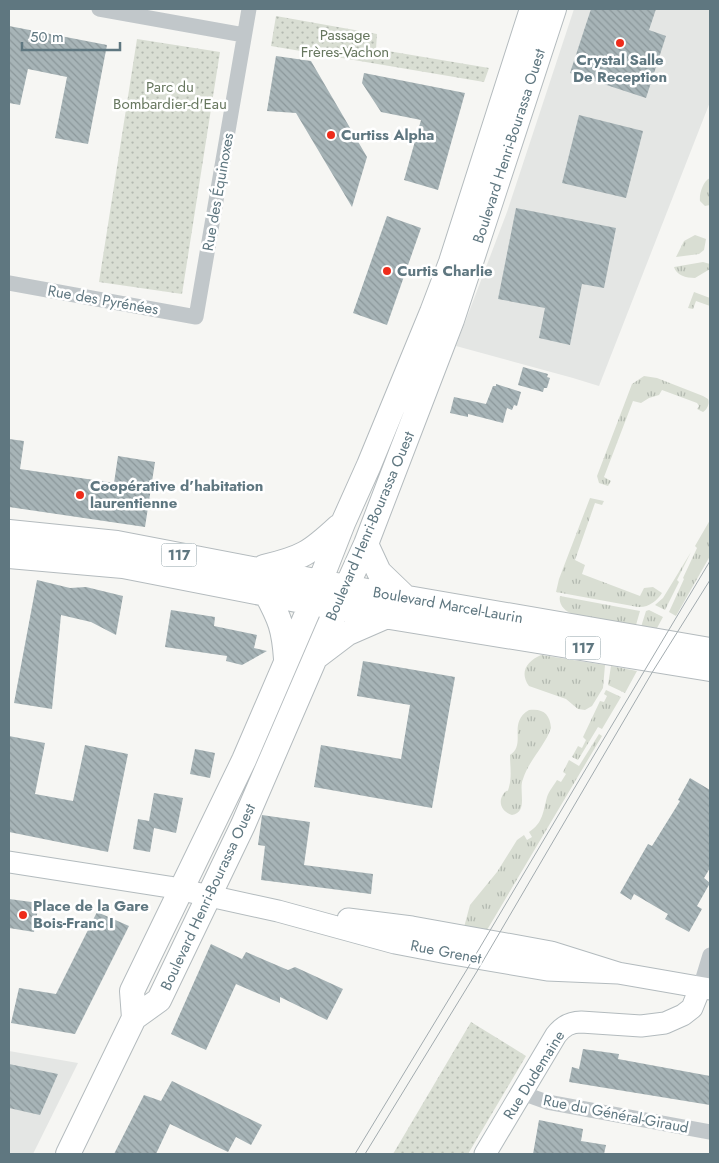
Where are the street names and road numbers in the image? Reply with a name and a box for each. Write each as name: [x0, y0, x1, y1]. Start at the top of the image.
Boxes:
street label: Boulevard Henri-Bourassa Ouest: [467, 45, 551, 246]
street label: Rue des Équinoxes: [197, 131, 239, 253]
street label: Rue des Pyrénées: [46, 279, 160, 321]
street label: Boulevard Henri-Bourassa Ouest: [320, 428, 420, 624]
road number: 117: [162, 544, 196, 566]
street label: Boulevard Marcel-Laurin: [371, 581, 525, 629]
road number: 117: [566, 636, 600, 660]
street label: Boulevard Henri-Bourassa Ouest: [155, 800, 261, 994]
street label: Rue Grenet: [409, 934, 484, 970]
street label: Rue Dudemaine: [498, 1026, 570, 1124]
street label: Rue du Général-Giraud: [541, 1089, 691, 1139]

